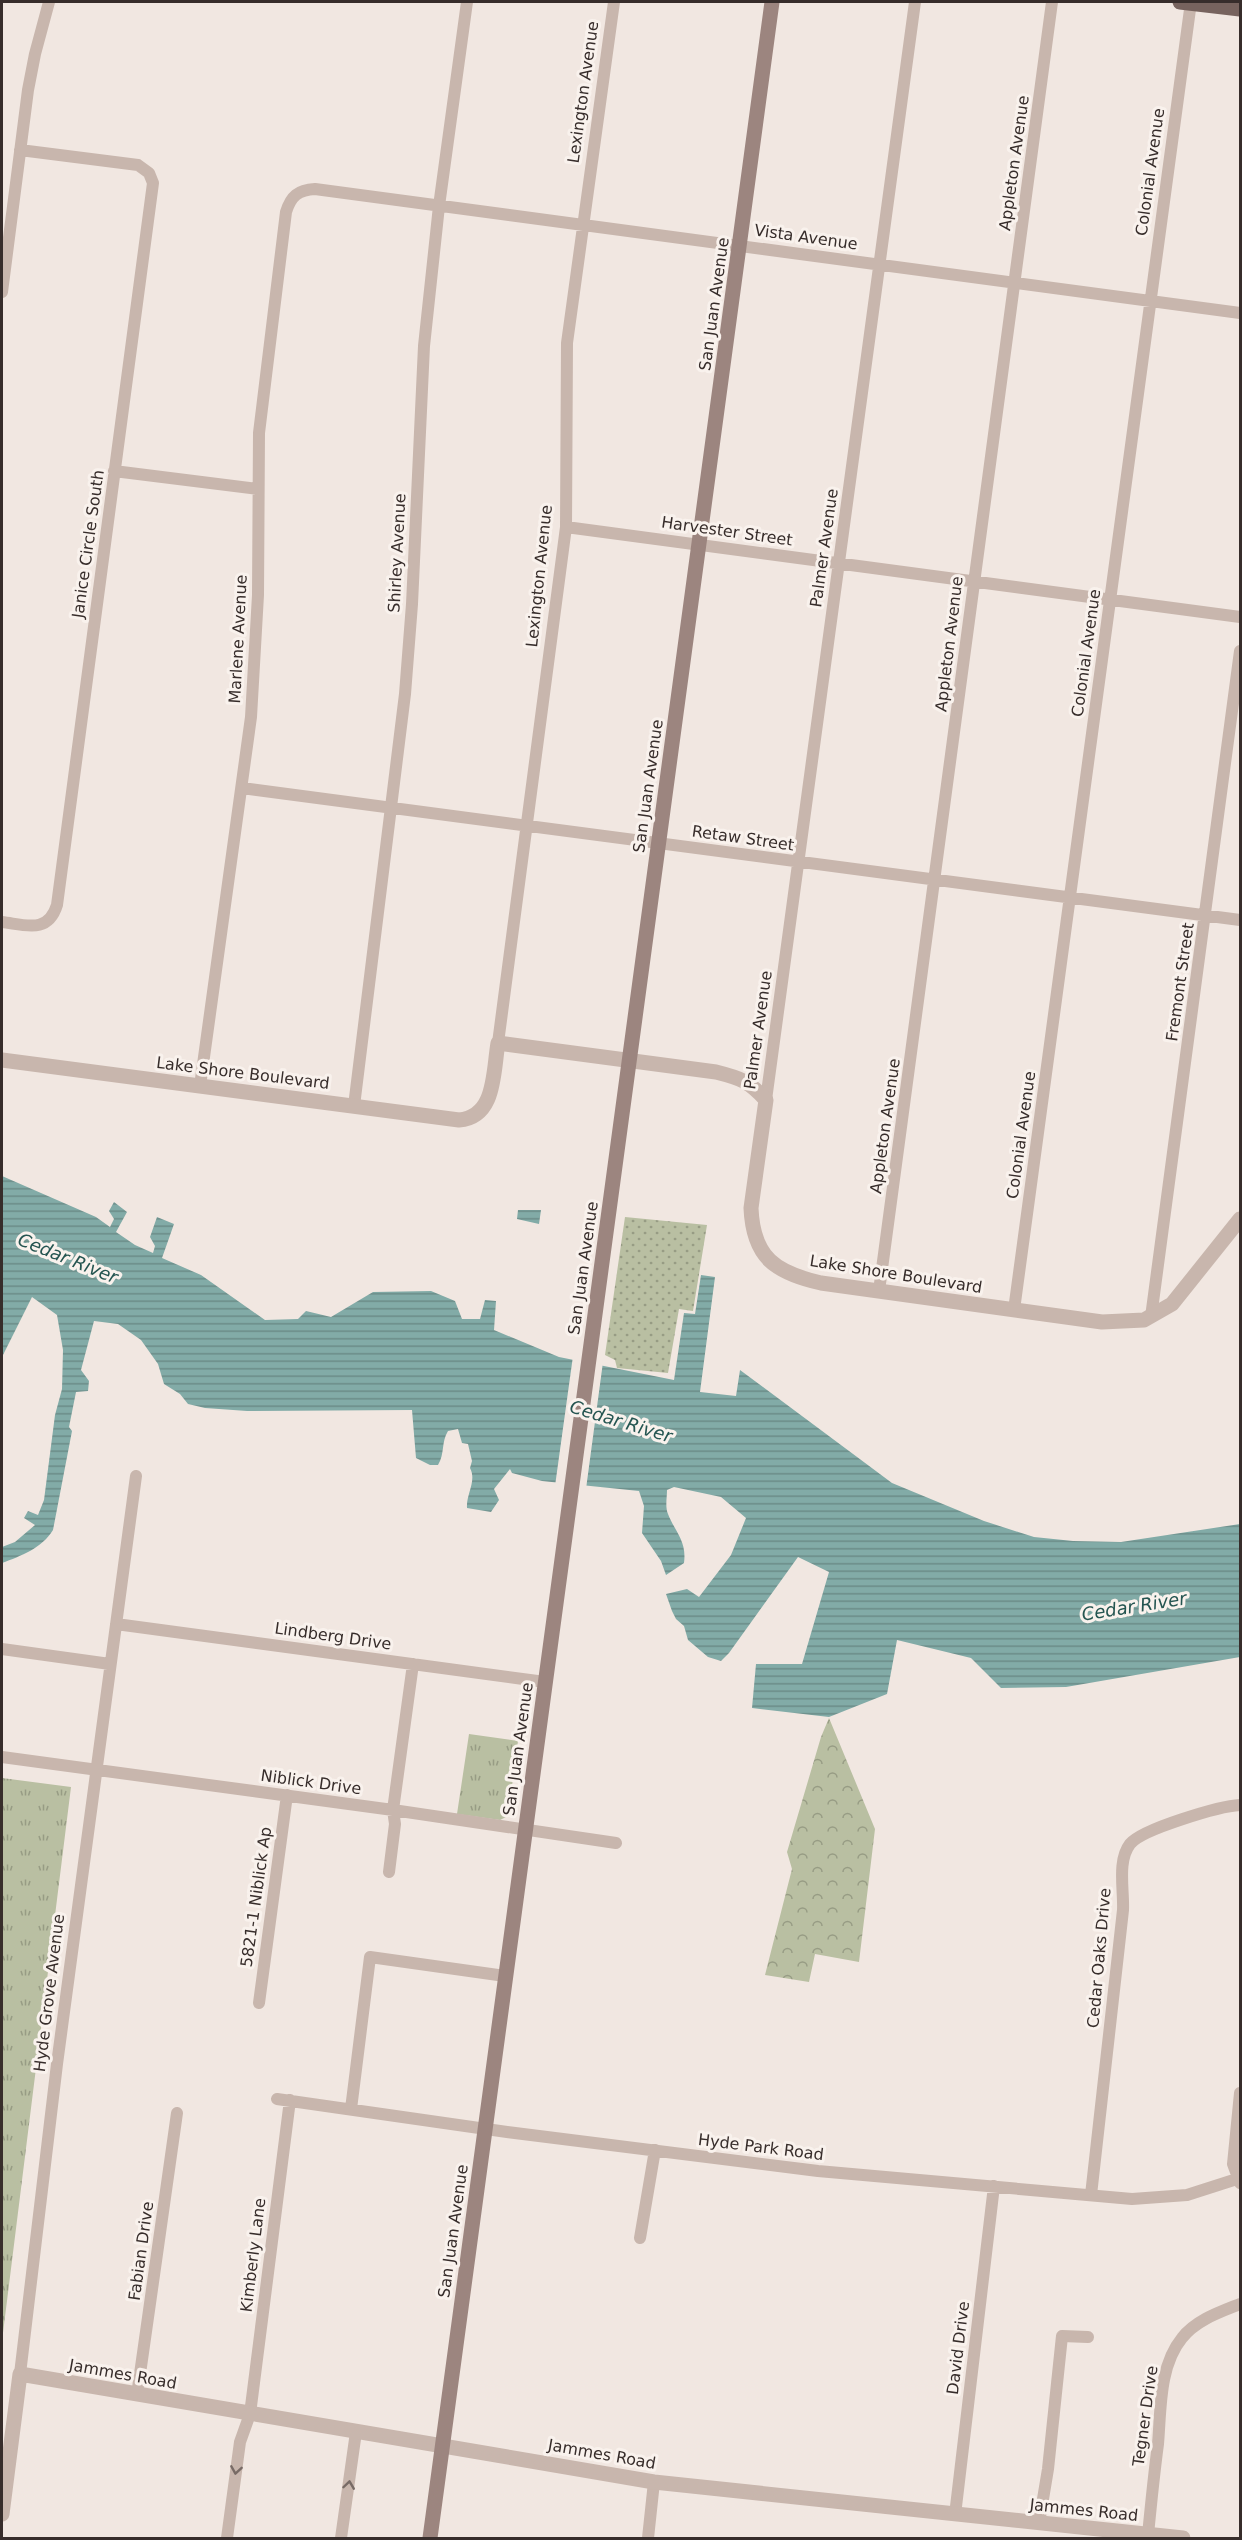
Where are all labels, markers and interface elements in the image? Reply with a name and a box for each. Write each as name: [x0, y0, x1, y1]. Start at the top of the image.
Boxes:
street label: Lexington Avenue: [564, 20, 602, 164]
street label: Appleton Avenue: [995, 94, 1033, 232]
street label: Colonial Avenue: [1132, 107, 1168, 237]
street label: Vista Avenue: [753, 220, 859, 254]
street label: San Juan Avenue: [695, 236, 733, 372]
street label: Janice Circle South: [68, 469, 108, 620]
street label: Palmer Avenue: [806, 487, 842, 609]
street label: Shirley Avenue: [384, 493, 410, 613]
street label: Lexington Avenue: [522, 504, 556, 648]
street label: Harvester Street: [660, 512, 794, 550]
street label: Marlene Avenue: [225, 574, 251, 704]
street label: Appleton Avenue: [931, 575, 967, 713]
street label: Colonial Avenue: [1068, 588, 1104, 718]
street label: San Juan Avenue: [629, 718, 667, 854]
street label: Retaw Street: [691, 821, 795, 855]
street label: Fremont Street: [1162, 921, 1198, 1043]
street label: Palmer Avenue: [740, 969, 776, 1091]
street label: Lake Shore Boulevard: [155, 1053, 331, 1093]
street label: Appleton Avenue: [866, 1057, 904, 1195]
street label: Colonial Avenue: [1003, 1070, 1039, 1200]
street label: San Juan Avenue: [564, 1200, 602, 1336]
water label: Cedar River: [15, 1228, 122, 1288]
street label: Lake Shore Boulevard: [808, 1251, 984, 1297]
water label: Cedar River: [567, 1395, 676, 1447]
water label: Cedar River: [1080, 1587, 1189, 1625]
street label: Lindberg Drive: [273, 1618, 393, 1654]
street label: San Juan Avenue: [499, 1681, 537, 1817]
street label: Niblick Drive: [260, 1766, 362, 1798]
street label: 5821-1 Niblick Ap: [237, 1826, 275, 1968]
street label: Cedar Oaks Drive: [1083, 1887, 1115, 2029]
street label: Hyde Grove Avenue: [30, 1913, 68, 2073]
street label: Hyde Park Road: [697, 2130, 825, 2164]
street label: San Juan Avenue: [434, 2163, 472, 2299]
street label: Kimberly Lane: [237, 2197, 269, 2313]
street label: Fabian Drive: [125, 2200, 157, 2302]
street label: David Drive: [943, 2300, 973, 2396]
street label: Jammes Road: [67, 2355, 178, 2393]
street label: Tegner Drive: [1128, 2364, 1161, 2468]
street label: Jammes Road: [546, 2435, 657, 2473]
one-way arrow: [230, 2466, 242, 2475]
one-way arrow: [342, 2481, 354, 2490]
street label: Jammes Road: [1028, 2495, 1139, 2525]

